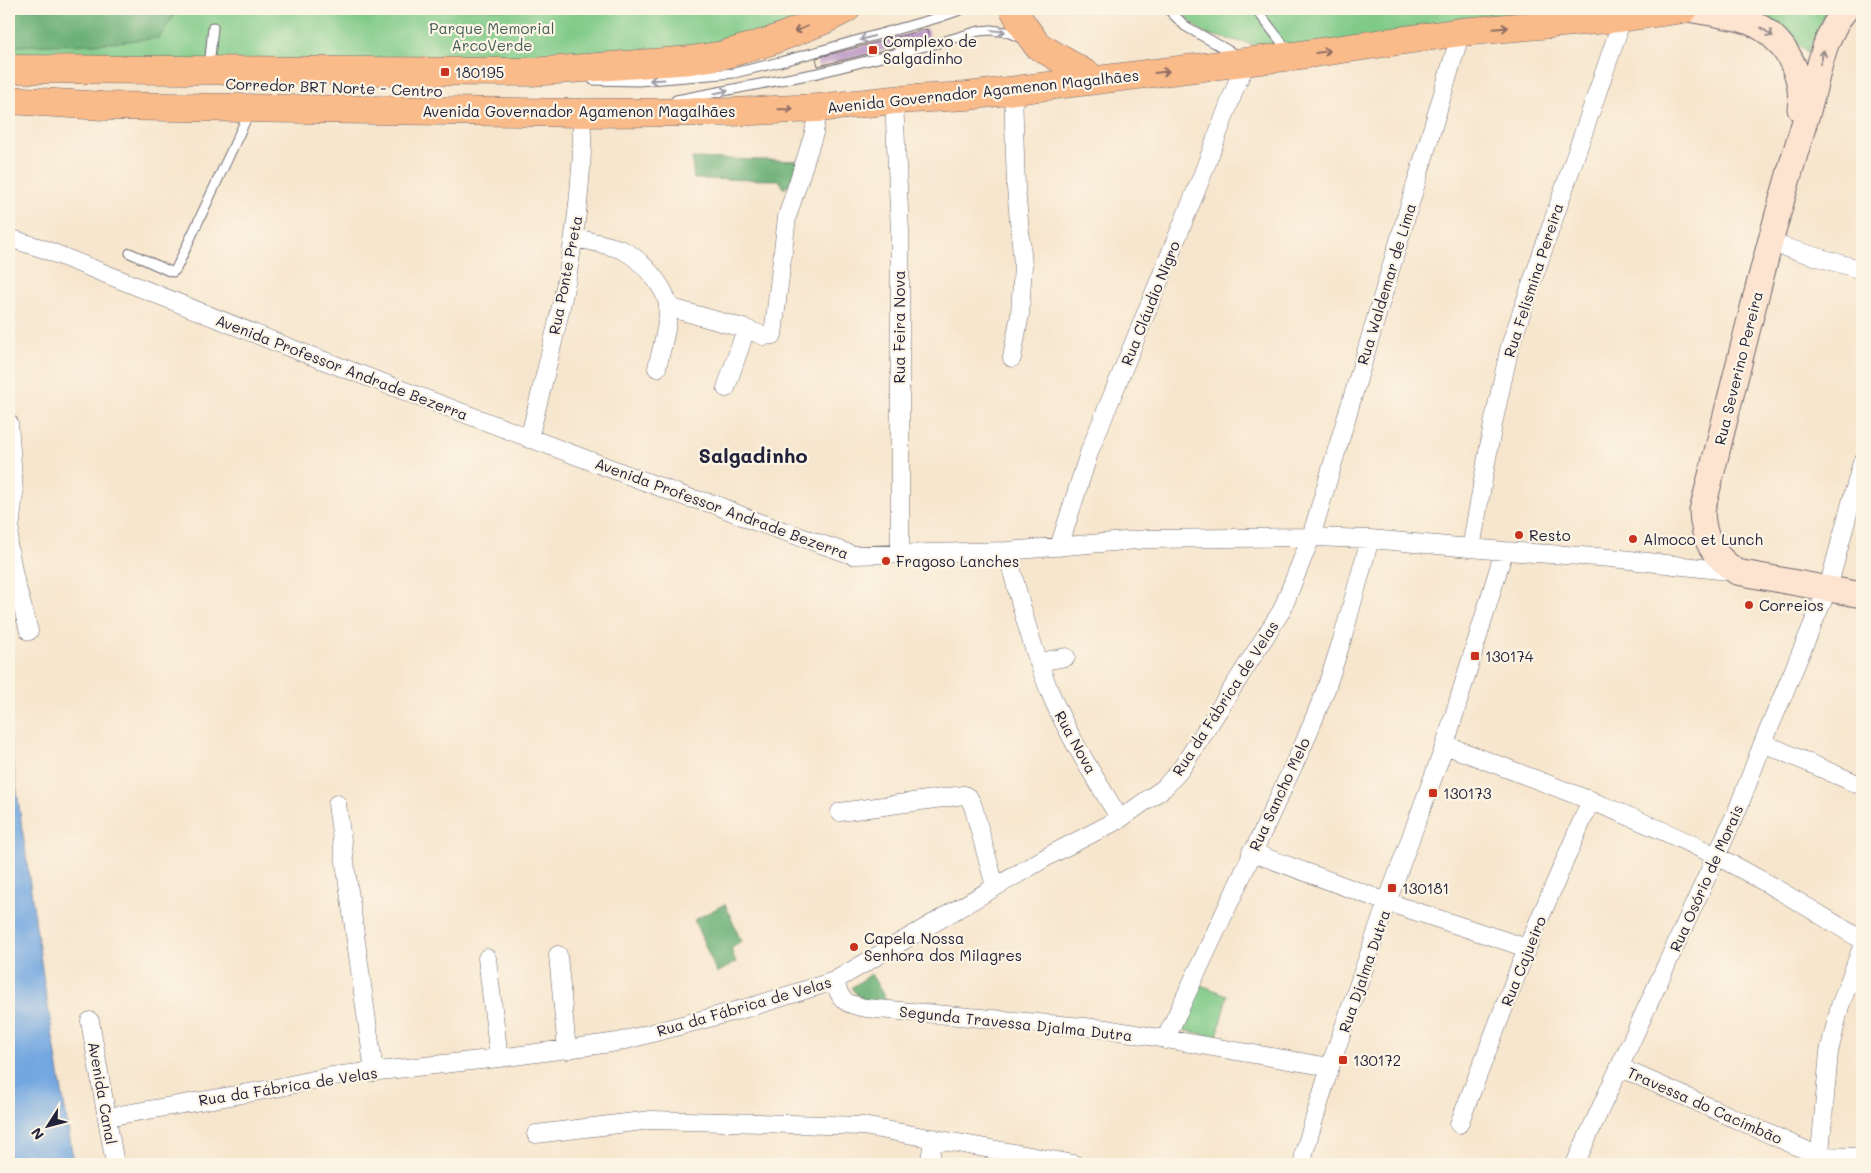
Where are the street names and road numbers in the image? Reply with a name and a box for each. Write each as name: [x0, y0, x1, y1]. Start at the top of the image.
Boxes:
street label: Avenida Governador Agamenon Magalhães: [826, 65, 1140, 117]
street label: Corredor BRT Norte - Centro: [225, 73, 443, 101]
street label: Avenida Governador Agamenon Magalhães: [422, 101, 736, 121]
street label: Rua Felismina Pereira: [1499, 200, 1567, 360]
street label: Rua Waldemar de Lima: [1352, 201, 1420, 367]
street label: Rua Ponte Preta: [544, 214, 586, 336]
street label: Rua Cláudio Nigro: [1116, 238, 1184, 368]
street label: Rua Feira Nova: [889, 270, 909, 384]
street label: Rua Severino Pereira: [1709, 289, 1767, 447]
street label: Avenida Professor Andrade Bezerra: [213, 310, 471, 424]
street label: Avenida Professor Andrade Bezerra: [592, 453, 852, 563]
street label: Rua da Fábrica de Velas: [1167, 617, 1283, 779]
street label: Rua Nova: [1050, 707, 1102, 777]
street label: Rua Sancho Melo: [1244, 734, 1314, 854]
street label: Rua Osório de Morais: [1665, 801, 1747, 955]
street label: Rua Djalma Dutra: [1334, 907, 1394, 1035]
street label: Rua Cajueiro: [1496, 913, 1550, 1009]
street label: Rua da Fábrica de Velas: [654, 971, 834, 1041]
street label: Segunda Travessa Djalma Dutra: [898, 1001, 1134, 1045]
street label: Avenida Canal: [84, 1040, 122, 1146]
street label: Rua da Fábrica de Velas: [197, 1062, 379, 1110]
street label: Travessa do Cacimbão: [1624, 1062, 1786, 1148]

